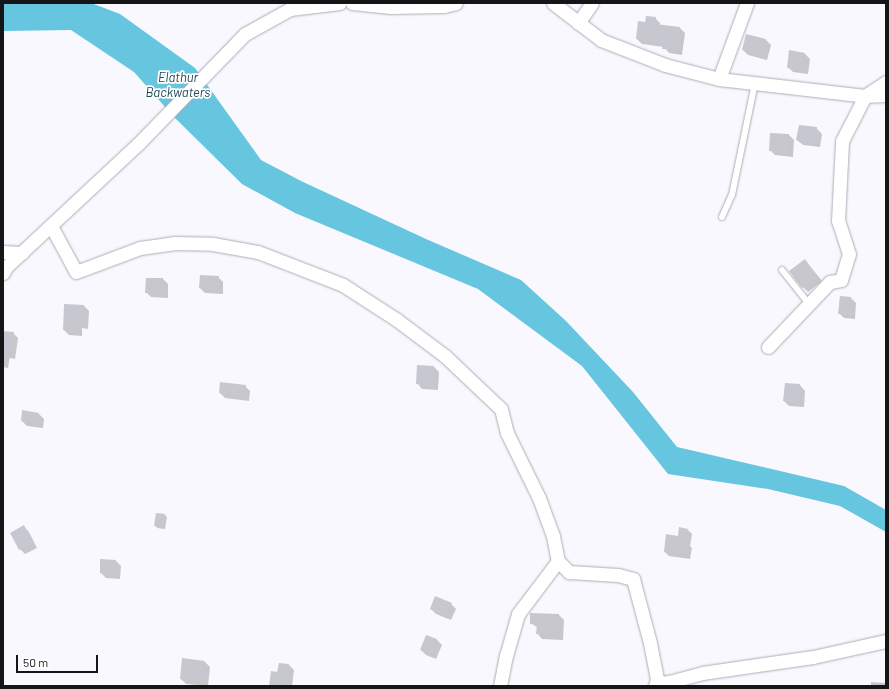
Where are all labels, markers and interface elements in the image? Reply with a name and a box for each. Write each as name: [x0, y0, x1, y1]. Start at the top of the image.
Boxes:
water label: Elathur Backwaters: [146, 70, 210, 101]
scale bar: [18, 647, 100, 673]
text: 50 m: [23, 655, 48, 669]

